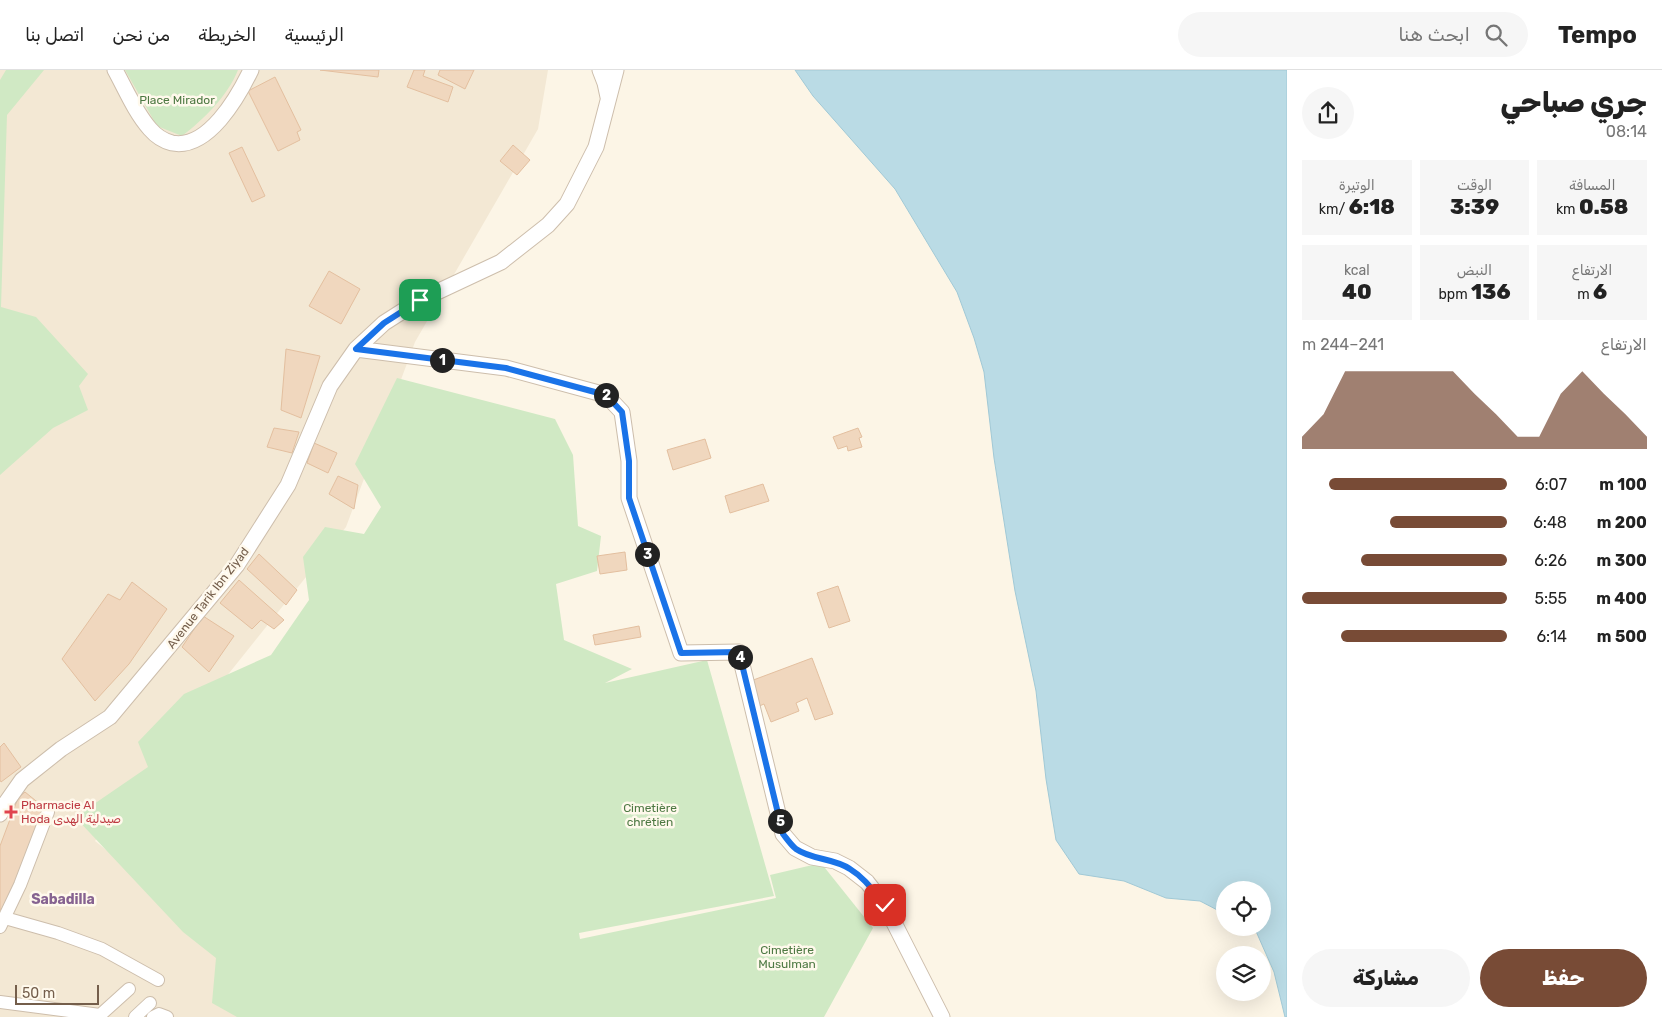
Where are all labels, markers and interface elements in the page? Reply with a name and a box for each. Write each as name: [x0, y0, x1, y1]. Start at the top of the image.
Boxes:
search box: [1178, 12, 1528, 57]
icon: search: [1482, 21, 1510, 49]
text: Tempo: [1558, 21, 1637, 49]
text: ابحث هنا: [1398, 23, 1470, 46]
text: اتصل بنا: [25, 24, 84, 46]
text: من نحن: [112, 24, 170, 46]
text: الخريطة: [198, 24, 256, 46]
text: الرئيسية: [284, 24, 344, 46]
text: جري صباحي: [1501, 86, 1647, 119]
button: share: [1302, 87, 1354, 139]
park label: Place Mirador: [139, 93, 215, 107]
text: 08:14: [1606, 122, 1647, 141]
text: الوتيرة: [1339, 177, 1375, 194]
text: الوقت: [1457, 177, 1492, 194]
text: المسافة: [1569, 177, 1615, 194]
text: 6:18: [1349, 194, 1395, 219]
text: 3:39: [1450, 194, 1499, 219]
text: 0.58: [1579, 194, 1628, 219]
text: /km: [1319, 201, 1349, 218]
text: km: [1556, 201, 1579, 218]
text: kcal: [1344, 262, 1370, 279]
text: النبض: [1457, 262, 1492, 279]
text: الارتفاع: [1572, 262, 1612, 279]
pin: [399, 279, 441, 321]
text: 40: [1342, 279, 1372, 304]
text: 136: [1471, 279, 1511, 304]
text: 6: [1593, 279, 1607, 304]
icon: arrive: [406, 286, 434, 314]
text: bpm: [1438, 286, 1471, 303]
text: m: [1577, 286, 1593, 303]
text: 241–244 m: [1302, 335, 1384, 354]
text: الارتفاع: [1601, 335, 1647, 354]
pin: 1: [430, 348, 454, 372]
text: 1: [439, 352, 446, 369]
pin: 2: [594, 382, 618, 408]
text: 2: [602, 387, 611, 404]
text: 6:07: [1535, 475, 1567, 494]
text: 100 m: [1599, 475, 1647, 494]
text: 6:48: [1533, 513, 1567, 532]
text: 200 m: [1597, 513, 1647, 532]
pin: 3: [634, 542, 660, 566]
street label: Avenue Tarik Ibn Ziyad: [164, 545, 252, 651]
text: 3: [643, 546, 652, 563]
text: 6:26: [1534, 551, 1567, 570]
text: 300 m: [1597, 551, 1647, 570]
text: 5:55: [1534, 589, 1567, 608]
text: 400 m: [1596, 589, 1647, 608]
text: 6:14: [1536, 627, 1567, 646]
text: 500 m: [1597, 627, 1647, 646]
pin: 4: [728, 644, 752, 670]
text: 4: [736, 649, 745, 666]
place label: Pharmacie Al Hoda صيدلية الهدى: [21, 798, 121, 826]
park label: Cimetière chrétien: [623, 801, 677, 829]
marker: Pharmacie Al Hoda صيدلية الهدى: [5, 806, 17, 818]
pin: 5: [768, 808, 792, 834]
text: 5: [776, 813, 785, 830]
map controls: [1216, 881, 1271, 1001]
button: locate: [1216, 881, 1271, 936]
pin: [864, 884, 906, 926]
district label: Sabadilla: [31, 891, 95, 908]
icon: check: [871, 891, 899, 919]
park label: Cimetière Musulman: [758, 943, 816, 971]
button: layers: [1216, 946, 1271, 1001]
button: مشاركة: [1302, 949, 1470, 1007]
button: حفظ: [1480, 949, 1647, 1007]
scale bar: [15, 982, 99, 1005]
text: 50 m: [22, 985, 55, 1002]

